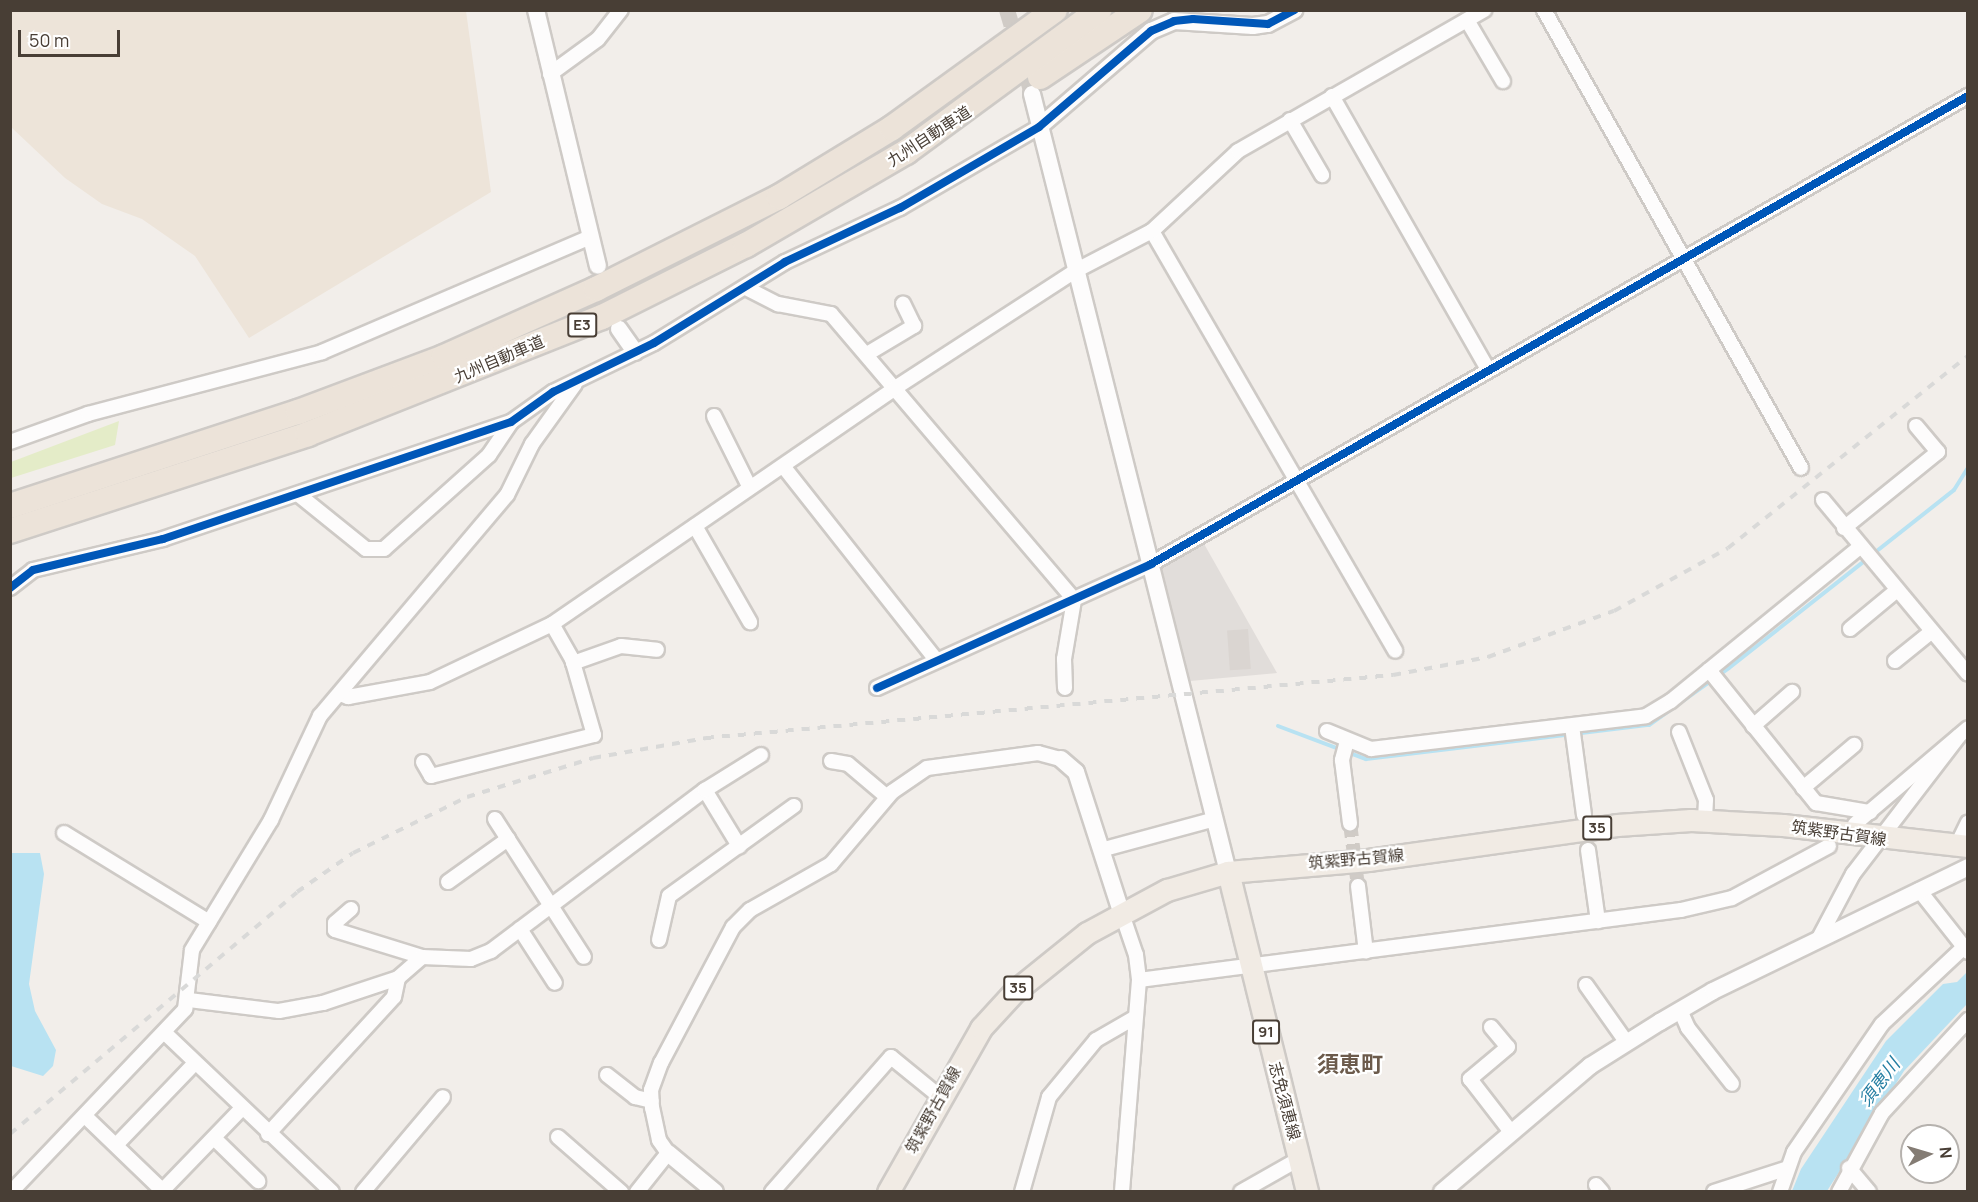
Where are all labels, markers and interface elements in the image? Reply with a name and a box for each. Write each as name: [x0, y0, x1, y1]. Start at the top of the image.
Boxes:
scale bar: [21, 18, 123, 56]
text: 50 m: [29, 28, 69, 52]
street label: 九州自動車道: [884, 102, 974, 170]
road number: E3: [567, 313, 597, 337]
street label: 九州自動車道: [451, 331, 547, 387]
road number: 35: [1582, 816, 1612, 840]
street label: 筑紫野古賀線: [1790, 817, 1888, 849]
street label: 筑紫野古賀線: [1307, 845, 1405, 873]
road number: 35: [1003, 976, 1033, 1000]
road number: 91: [1251, 1020, 1281, 1044]
district label: 須恵町: [1317, 1052, 1383, 1078]
water label: 須恵川: [1854, 1054, 1904, 1110]
street label: 志免須恵線: [1265, 1060, 1305, 1142]
street label: 筑紫野古賀線: [901, 1063, 965, 1157]
north arrow: [1900, 1124, 1960, 1184]
text: N: [1934, 1146, 1957, 1159]

